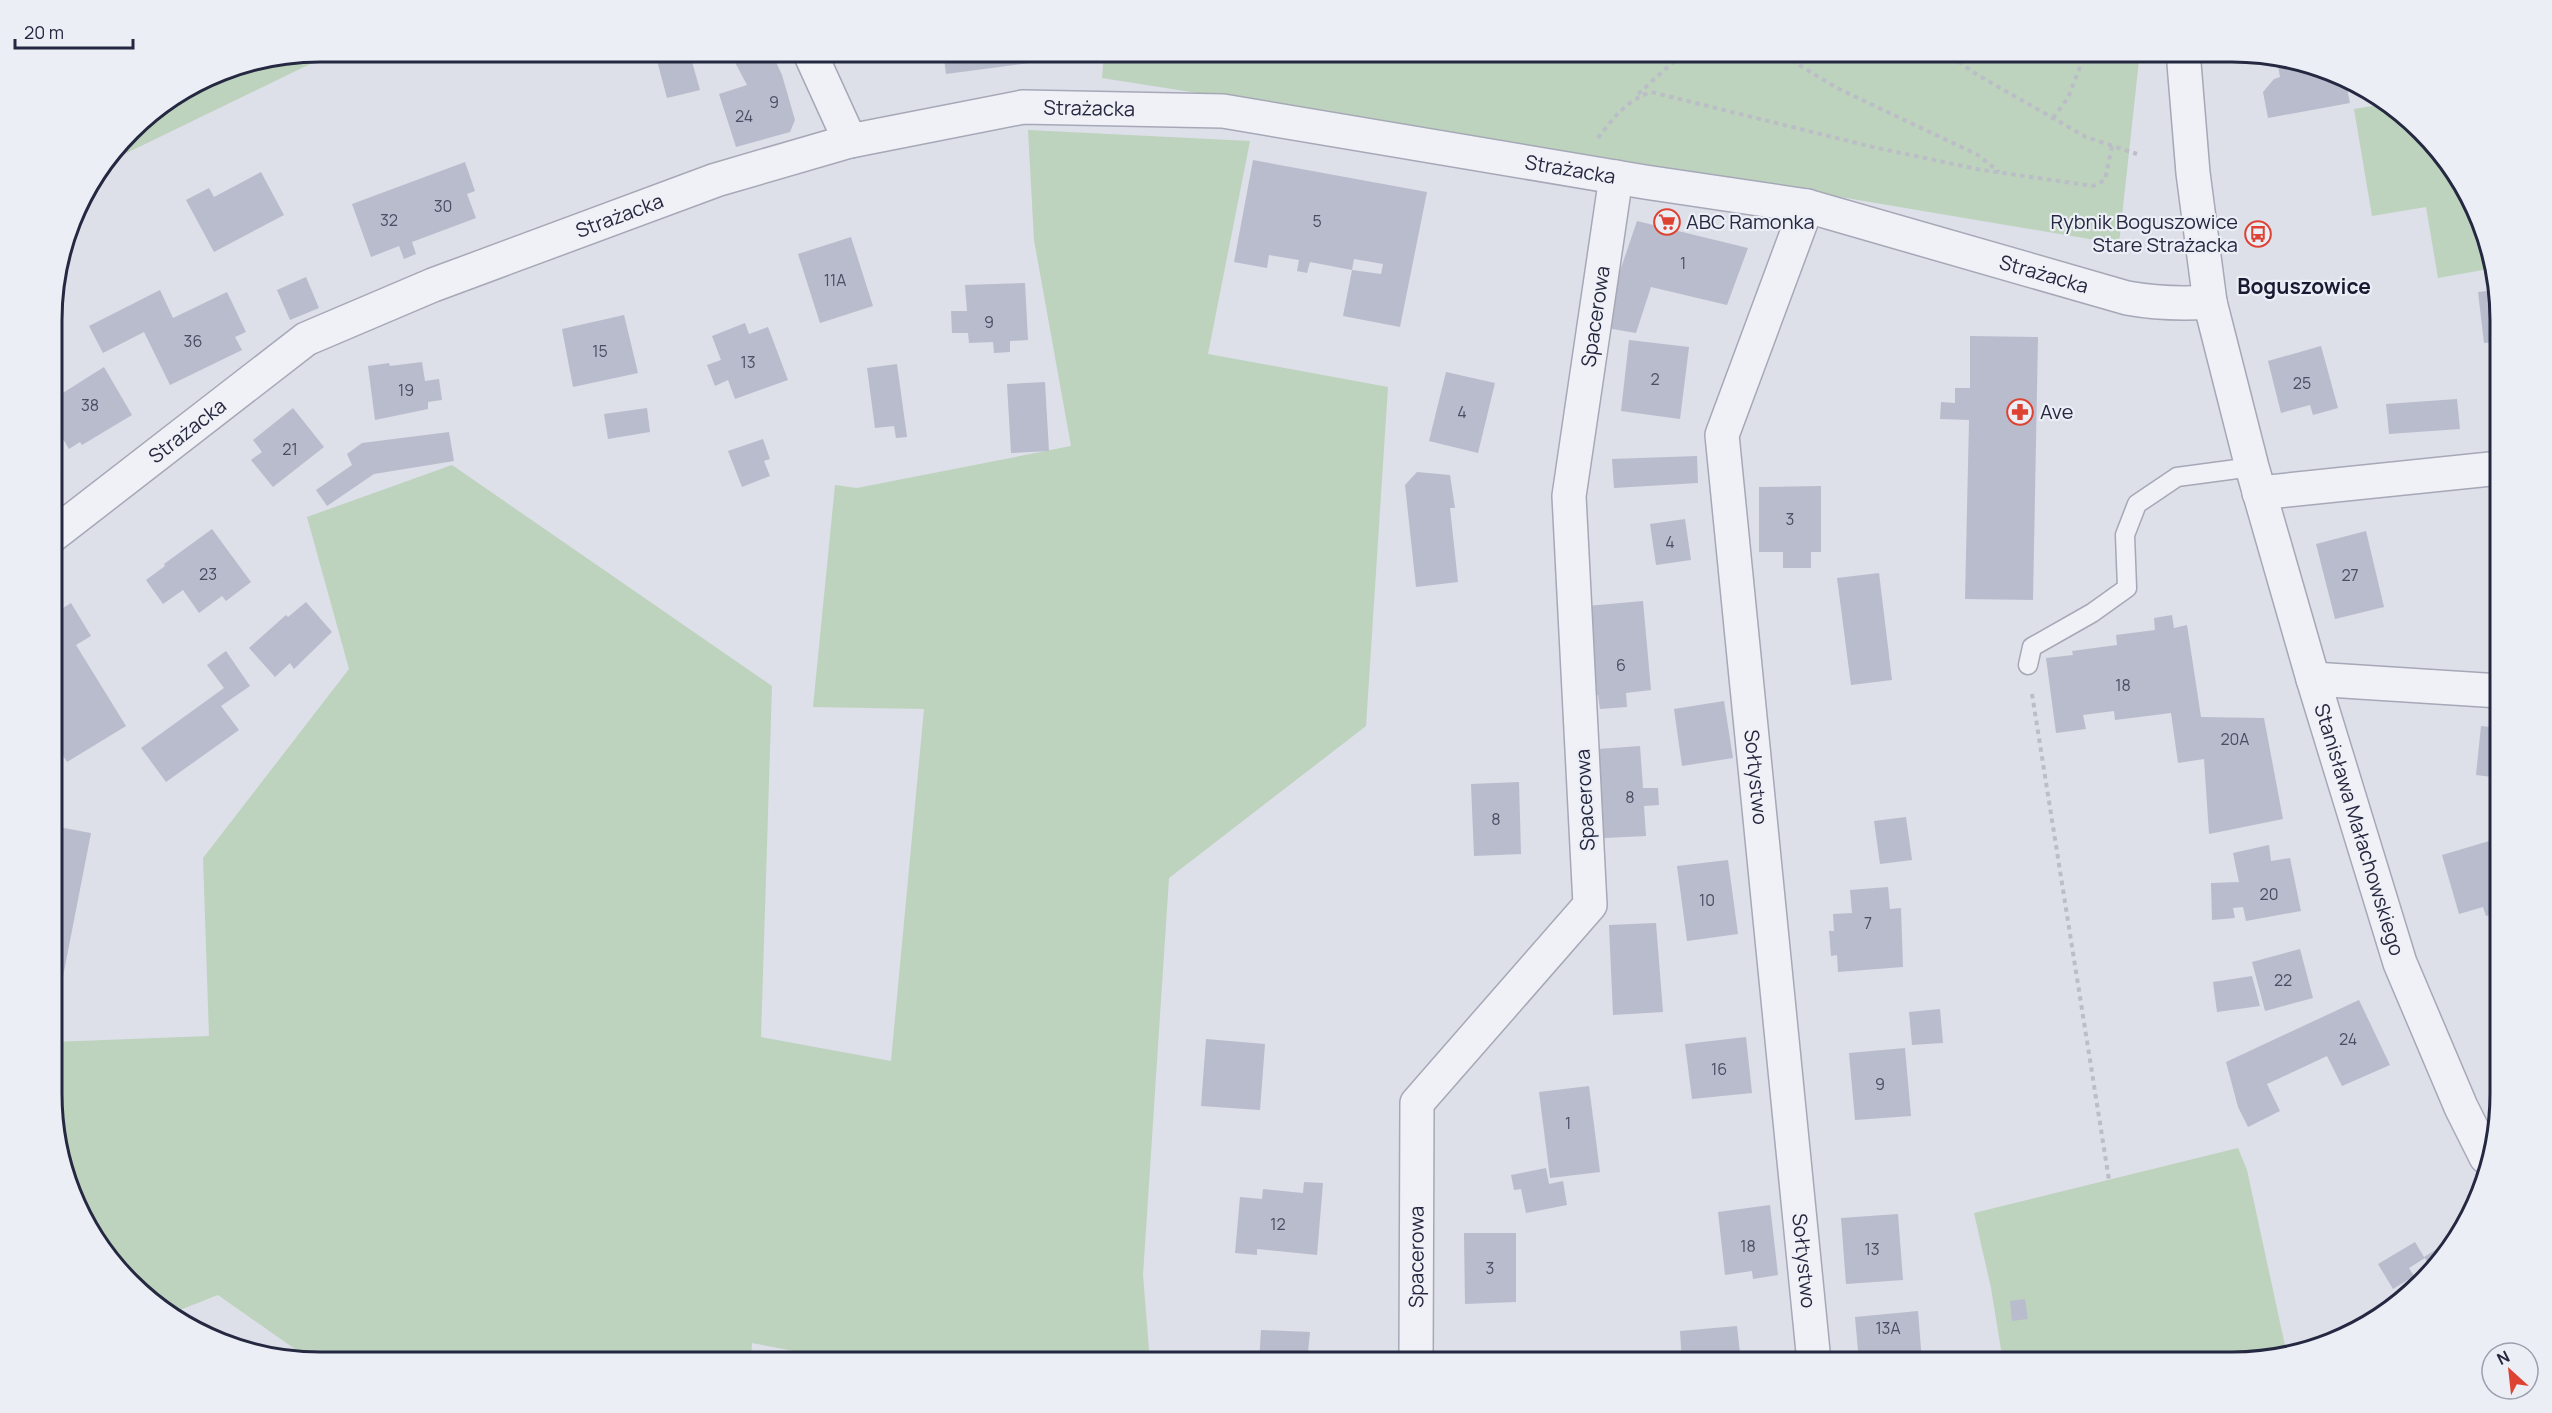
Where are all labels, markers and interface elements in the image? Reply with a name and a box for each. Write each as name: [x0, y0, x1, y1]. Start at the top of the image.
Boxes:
scale bar: [15, 12, 134, 50]
text: 20 m: [24, 20, 64, 44]
house number: 9: [769, 91, 779, 113]
street label: Strażacka: [1043, 93, 1135, 122]
house number: 24: [735, 105, 753, 127]
street label: Strażacka: [1523, 148, 1618, 190]
street label: Strażacka: [572, 187, 667, 244]
house number: 30: [434, 195, 452, 217]
supermarket icon: ABC Ramonka: [1652, 207, 1682, 237]
place label: ABC Ramonka: [1686, 208, 1815, 235]
place label: Rybnik Boguszowice Stare Strażacka: [2051, 208, 2238, 258]
house number: 32: [380, 209, 398, 231]
house number: 5: [1312, 210, 1322, 232]
bus stop icon: Rybnik Boguszowice Stare Strażacka: [2243, 219, 2273, 249]
street label: Strażacka: [1996, 248, 2092, 299]
house number: 1: [1680, 252, 1686, 274]
street label: Spacerowa: [1574, 264, 1616, 369]
house number: 11A: [824, 269, 846, 291]
district label: Boguszowice: [2237, 272, 2371, 300]
house number: 9: [984, 311, 994, 333]
house number: 36: [184, 330, 202, 352]
house number: 15: [592, 340, 608, 362]
house number: 13: [740, 351, 756, 373]
house number: 2: [1650, 368, 1660, 390]
house number: 25: [2293, 372, 2311, 394]
house number: 19: [398, 379, 414, 401]
street label: Strażacka: [143, 392, 232, 469]
house number: 38: [81, 394, 99, 416]
pharmacy icon: Ave: [2005, 397, 2035, 427]
place label: Ave: [2040, 398, 2073, 425]
house number: 4: [1457, 401, 1467, 423]
house number: 21: [282, 438, 298, 460]
house number: 3: [1786, 508, 1794, 530]
house number: 4: [1665, 531, 1675, 553]
house number: 23: [199, 563, 217, 585]
house number: 27: [2341, 564, 2359, 586]
house number: 6: [1616, 654, 1626, 676]
house number: 18: [2115, 674, 2131, 696]
street label: Stanisława Małachowskiego: [2308, 700, 2411, 959]
street label: Sołtystwo: [1738, 728, 1775, 826]
house number: 20A: [2220, 728, 2250, 750]
street label: Spacerowa: [1568, 748, 1601, 852]
house number: 8: [1625, 786, 1635, 808]
house number: 8: [1491, 808, 1501, 830]
house number: 20: [2260, 883, 2278, 905]
house number: 10: [1699, 889, 1715, 911]
house number: 7: [1864, 912, 1872, 934]
house number: 22: [2274, 969, 2292, 991]
house number: 24: [2339, 1028, 2357, 1050]
house number: 16: [1711, 1058, 1727, 1080]
house number: 9: [1875, 1073, 1885, 1095]
house number: 1: [1565, 1112, 1571, 1134]
street label: Spacerowa: [1402, 1206, 1430, 1308]
street label: Sołtystwo: [1786, 1212, 1823, 1310]
house number: 12: [1270, 1213, 1286, 1235]
house number: 18: [1740, 1235, 1756, 1257]
house number: 13: [1864, 1238, 1880, 1260]
house number: 3: [1486, 1257, 1494, 1279]
house number: 13A: [1875, 1317, 1901, 1339]
north arrow: [2480, 1341, 2540, 1401]
text: N: [2493, 1345, 2513, 1370]

